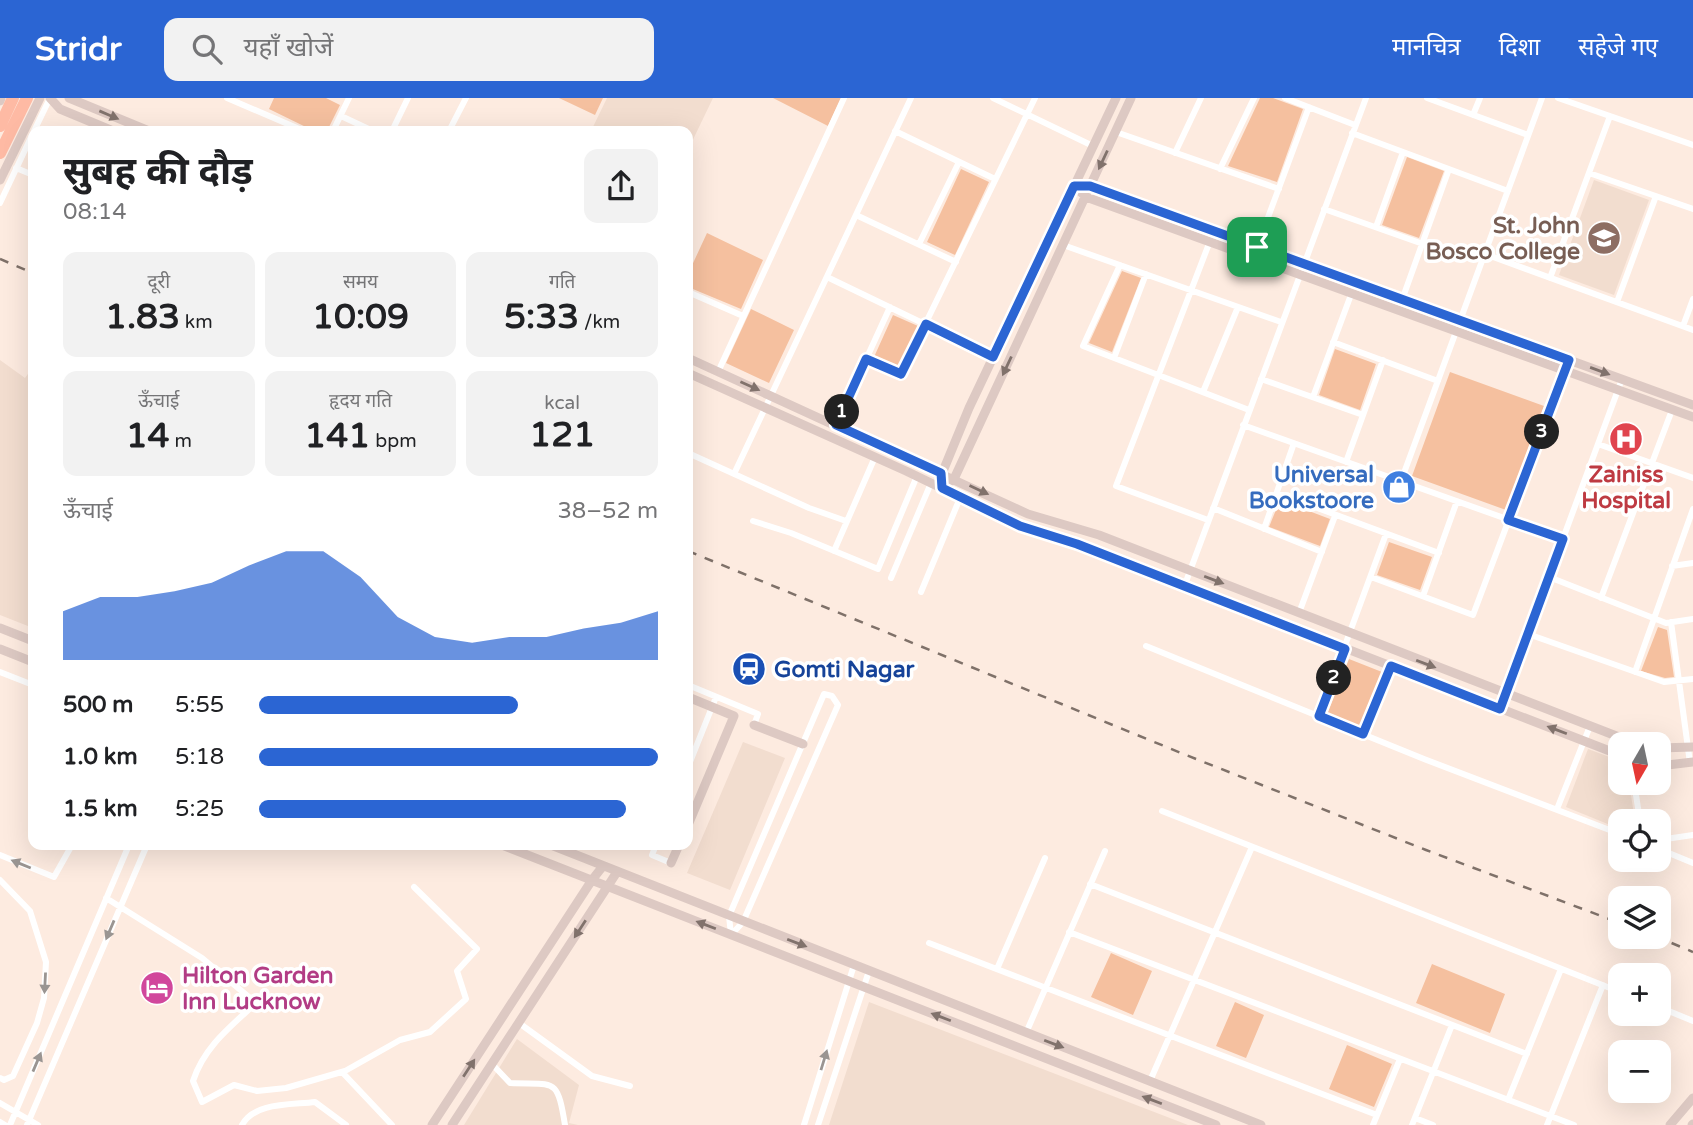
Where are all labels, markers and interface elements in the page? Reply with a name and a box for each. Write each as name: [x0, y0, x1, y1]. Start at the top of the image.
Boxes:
search box: [164, 18, 654, 81]
text: Stridr: [35, 30, 122, 69]
icon: search: [188, 30, 226, 68]
text: यहाँ खोजें: [244, 32, 333, 63]
text: मानचित्र: [1392, 33, 1461, 62]
text: दिशा: [1499, 33, 1540, 62]
text: सहेजे गए: [1578, 33, 1658, 62]
one-way arrow: [99, 109, 120, 120]
text: सुबह की दौड़: [63, 149, 253, 195]
button: share: [584, 149, 658, 223]
one-way arrow: [1097, 150, 1109, 170]
text: 08:14: [63, 198, 127, 226]
place label: St. John Bosco College: [1425, 212, 1580, 266]
pin: [1227, 217, 1287, 277]
school or university icon: St. John Bosco College: [1585, 219, 1623, 257]
icon: arrive: [1238, 228, 1276, 266]
text: दूरी: [147, 271, 170, 293]
text: समय: [343, 271, 378, 293]
text: गति: [549, 271, 575, 293]
text: 1.83: [105, 296, 180, 338]
text: 10:09: [312, 296, 409, 338]
text: 5:33: [504, 296, 579, 338]
text: km: [180, 311, 213, 333]
text: /km: [579, 311, 620, 333]
one-way arrow: [1001, 356, 1012, 377]
one-way arrow: [1589, 366, 1610, 377]
one-way arrow: [740, 380, 760, 392]
text: ऊँचाई: [138, 390, 179, 412]
text: हृदय गति: [329, 390, 392, 412]
text: kcal: [544, 392, 580, 414]
pin: 1: [824, 394, 860, 430]
text: 1: [836, 400, 847, 422]
text: 121: [529, 414, 595, 456]
pin: 3: [1524, 414, 1560, 450]
text: 14: [126, 415, 170, 457]
text: 141: [304, 415, 370, 457]
text: 3: [1536, 420, 1547, 442]
hospital icon: Zainiss Hospital: [1607, 420, 1645, 458]
text: m: [170, 430, 192, 452]
text: bpm: [370, 430, 417, 452]
place label: Universal Bookstoore: [1249, 461, 1374, 515]
place label: Zainiss Hospital: [1581, 461, 1671, 515]
shop icon: Universal Bookstoore: [1380, 468, 1418, 506]
one-way arrow: [969, 485, 990, 496]
text: ऊँचाई: [63, 497, 113, 525]
text: 38–52 m: [557, 497, 658, 525]
one-way arrow: [1204, 575, 1225, 586]
station icon: Gomti Nagar: [730, 650, 768, 688]
place label: Gomti Nagar: [774, 656, 916, 684]
one-way arrow: [1416, 658, 1437, 669]
pin: 2: [1316, 660, 1352, 696]
text: 2: [1328, 666, 1339, 688]
text: 500 m: [63, 691, 133, 719]
text: 5:55: [175, 691, 224, 719]
one-way arrow: [1546, 725, 1567, 736]
north arrow: [1608, 732, 1671, 794]
map controls: [1608, 732, 1671, 1103]
text: 1.0 km: [63, 743, 138, 771]
text: 5:18: [175, 743, 224, 771]
text: 1.5 km: [63, 795, 138, 823]
text: 5:25: [175, 795, 224, 823]
button: locate: [1608, 809, 1671, 872]
one-way arrow: [11, 858, 32, 869]
button: layers: [1608, 886, 1671, 949]
one-way arrow: [573, 919, 586, 938]
one-way arrow: [105, 920, 116, 941]
one-way arrow: [695, 920, 716, 931]
one-way arrow: [786, 937, 807, 948]
place label: Hilton Garden Inn Lucknow: [182, 962, 334, 1016]
button: +: [1608, 963, 1671, 1026]
hotel icon: Hilton Garden Inn Lucknow: [138, 969, 176, 1007]
one-way arrow: [39, 972, 50, 994]
one-way arrow: [930, 1012, 951, 1023]
one-way arrow: [1044, 1038, 1065, 1049]
button: −: [1608, 1040, 1671, 1103]
one-way arrow: [820, 1049, 830, 1070]
one-way arrow: [31, 1052, 43, 1072]
one-way arrow: [462, 1059, 476, 1077]
one-way arrow: [1142, 1095, 1163, 1106]

